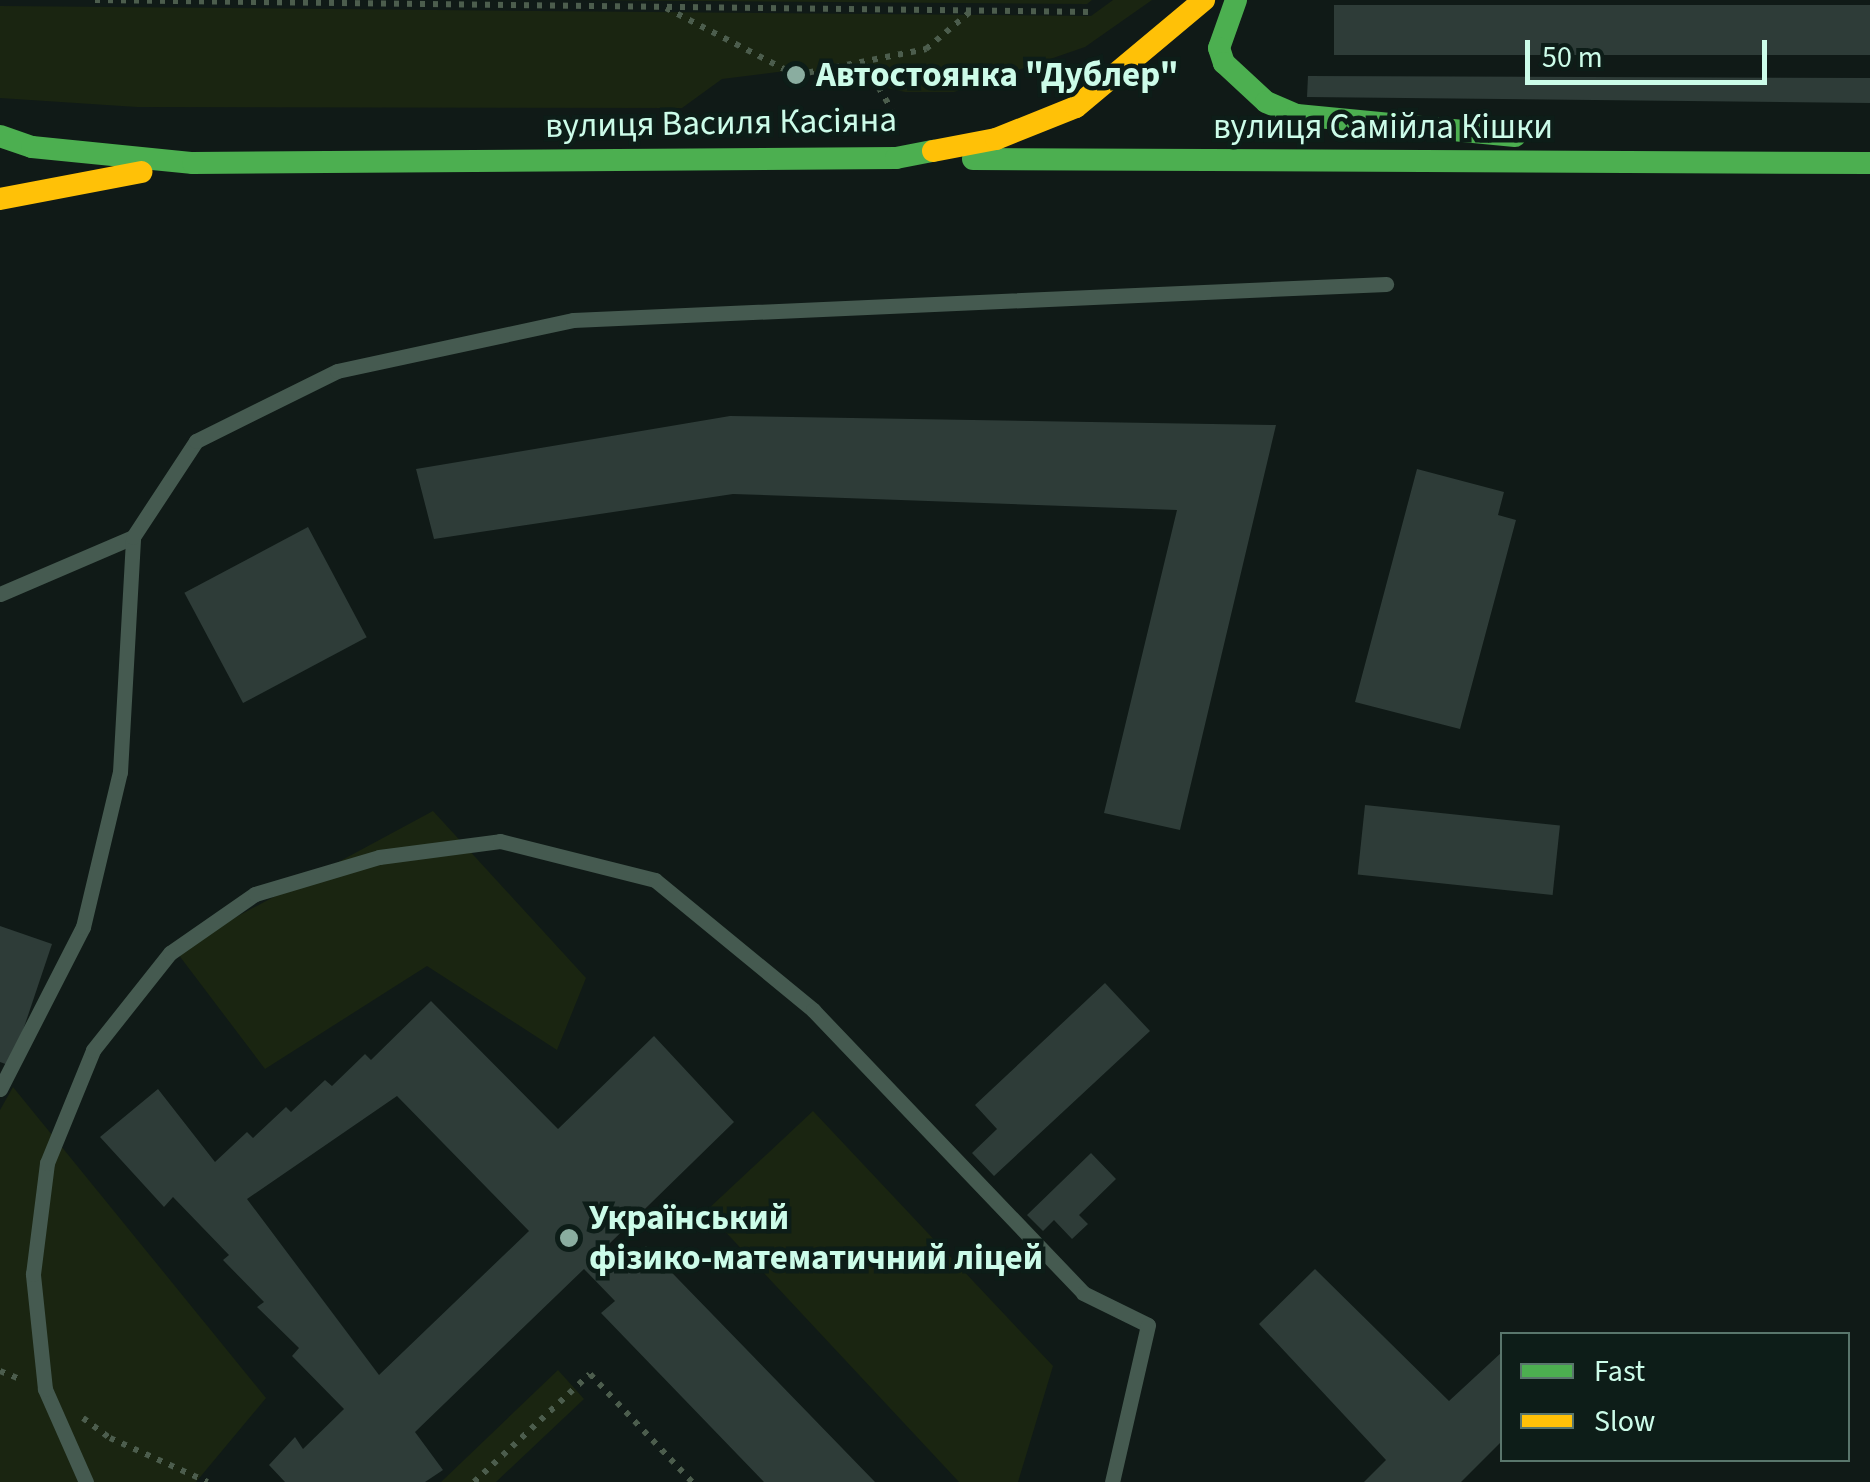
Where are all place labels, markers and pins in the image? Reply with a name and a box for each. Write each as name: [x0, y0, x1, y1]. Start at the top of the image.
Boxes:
place label: Автостоянка "Дублер": [816, 54, 1179, 96]
marker: Автостоянка "Дублер": [785, 64, 807, 86]
place label: Український фізико-математичний ліцей: [589, 1197, 1043, 1279]
marker: Український фізико-математичний ліцей: [558, 1227, 580, 1249]

